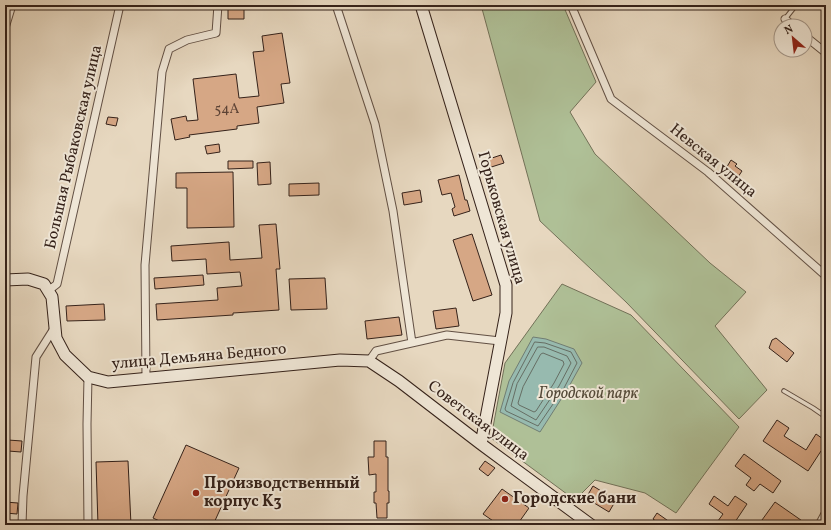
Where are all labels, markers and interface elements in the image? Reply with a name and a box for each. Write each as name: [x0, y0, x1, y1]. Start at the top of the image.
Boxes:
north arrow: [773, 18, 813, 58]
text: N: [782, 22, 796, 39]
street label: Большая Рыбаковская улица: [40, 43, 108, 251]
house number: 54А: [215, 100, 240, 119]
street label: Невская улица: [665, 119, 762, 203]
street label: Горьковская улица: [471, 149, 531, 287]
street label: улица Демьяна Бедного: [111, 338, 287, 376]
street label: Советская улица: [423, 376, 533, 466]
park label: Городской парк: [538, 383, 638, 405]
place label: Производственный корпус K3: [204, 473, 360, 513]
marker: Производственный корпус K3: [191, 488, 201, 498]
place label: Городские бани: [513, 488, 636, 510]
marker: Городские бани: [500, 494, 510, 504]

